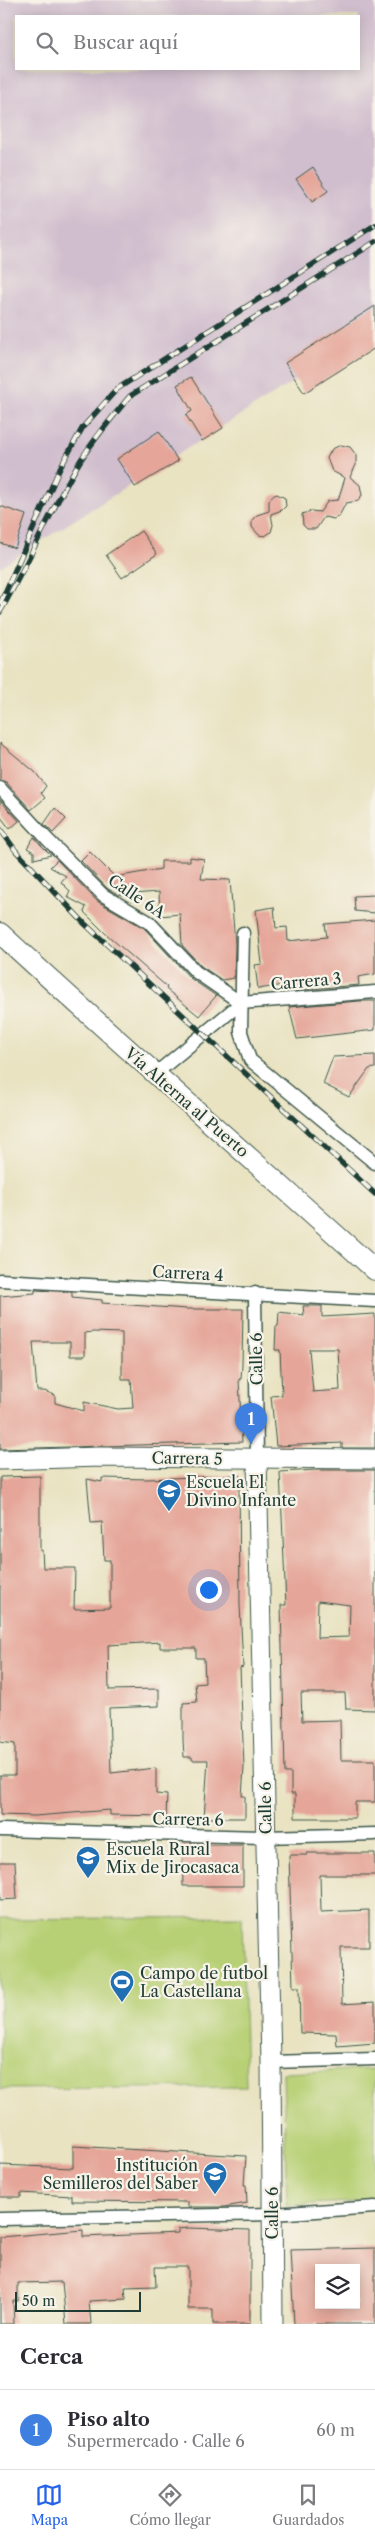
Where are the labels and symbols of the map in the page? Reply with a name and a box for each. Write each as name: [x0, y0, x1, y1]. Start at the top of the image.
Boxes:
street label: Calle 6A: [105, 870, 170, 923]
street label: Carrera 3: [270, 968, 342, 994]
street label: Vía Alterna al Puerto: [120, 1042, 253, 1161]
street label: Carrera 4: [152, 1261, 224, 1285]
street label: Calle 6: [246, 1332, 266, 1386]
pin: 1: [235, 1403, 267, 1444]
street label: Carrera 5: [151, 1447, 223, 1469]
place label: Escuela El Divino Infante: [186, 1472, 296, 1510]
school or university icon: Escuela El Divino Infante: [156, 1478, 182, 1512]
your location: [196, 1577, 222, 1603]
street label: Calle 6: [255, 1781, 275, 1835]
street label: Carrera 6: [152, 1808, 224, 1830]
place label: Escuela Rural Mix de Jirocasaca: [106, 1839, 240, 1877]
school or university icon: Escuela Rural Mix de Jirocasaca: [75, 1845, 101, 1879]
place label: Campo de futbol La Castellana: [140, 1963, 268, 2001]
sports icon: Campo de futbol La Castellana: [109, 1969, 135, 2003]
place label: Institución Semilleros del Saber: [43, 2155, 198, 2193]
school or university icon: Institución Semilleros del Saber: [202, 2161, 228, 2195]
street label: Calle 6: [262, 2187, 282, 2239]
scale bar: [15, 2289, 141, 2312]

